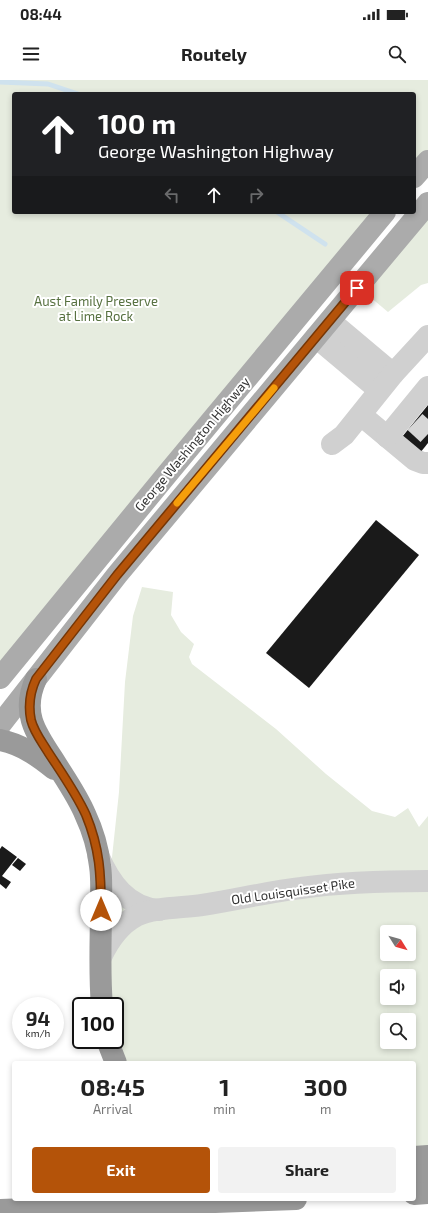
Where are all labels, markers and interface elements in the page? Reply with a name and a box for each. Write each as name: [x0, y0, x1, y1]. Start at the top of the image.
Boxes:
text: 08:44: [20, 5, 62, 23]
icon: menu: [20, 43, 42, 65]
text: Routely: [181, 43, 247, 65]
icon: search: [386, 43, 408, 65]
text: 100 m: [98, 106, 176, 140]
icon: ahead: [32, 108, 84, 160]
text: George Washington Highway: [98, 140, 334, 162]
icon: left: [161, 184, 183, 206]
icon: ahead: [203, 184, 225, 206]
icon: right: [245, 184, 267, 206]
pin: [340, 271, 374, 305]
icon: arrive: [346, 277, 368, 299]
park label: Aust Family Preserve at Lime Rock: [34, 293, 158, 324]
street label: George Washington Highway: [131, 374, 253, 514]
street label: Old Louisquisset Pike: [230, 874, 356, 908]
position arrow: [80, 889, 122, 931]
north arrow: [380, 925, 416, 961]
map controls: [380, 925, 416, 1049]
button: sound: [380, 969, 416, 1005]
speed limit sign: 100: [72, 997, 124, 1049]
text: 94: [26, 1006, 50, 1030]
button: search: [380, 1013, 416, 1049]
text: km/h: [26, 1027, 50, 1039]
text: 08:45: [80, 1072, 145, 1101]
text: 1: [219, 1072, 230, 1101]
text: 300: [304, 1072, 348, 1101]
text: Arrival: [93, 1101, 132, 1117]
text: min: [213, 1101, 236, 1117]
text: m: [320, 1101, 331, 1117]
button: Exit: [32, 1147, 210, 1193]
button: Share: [218, 1147, 396, 1193]

